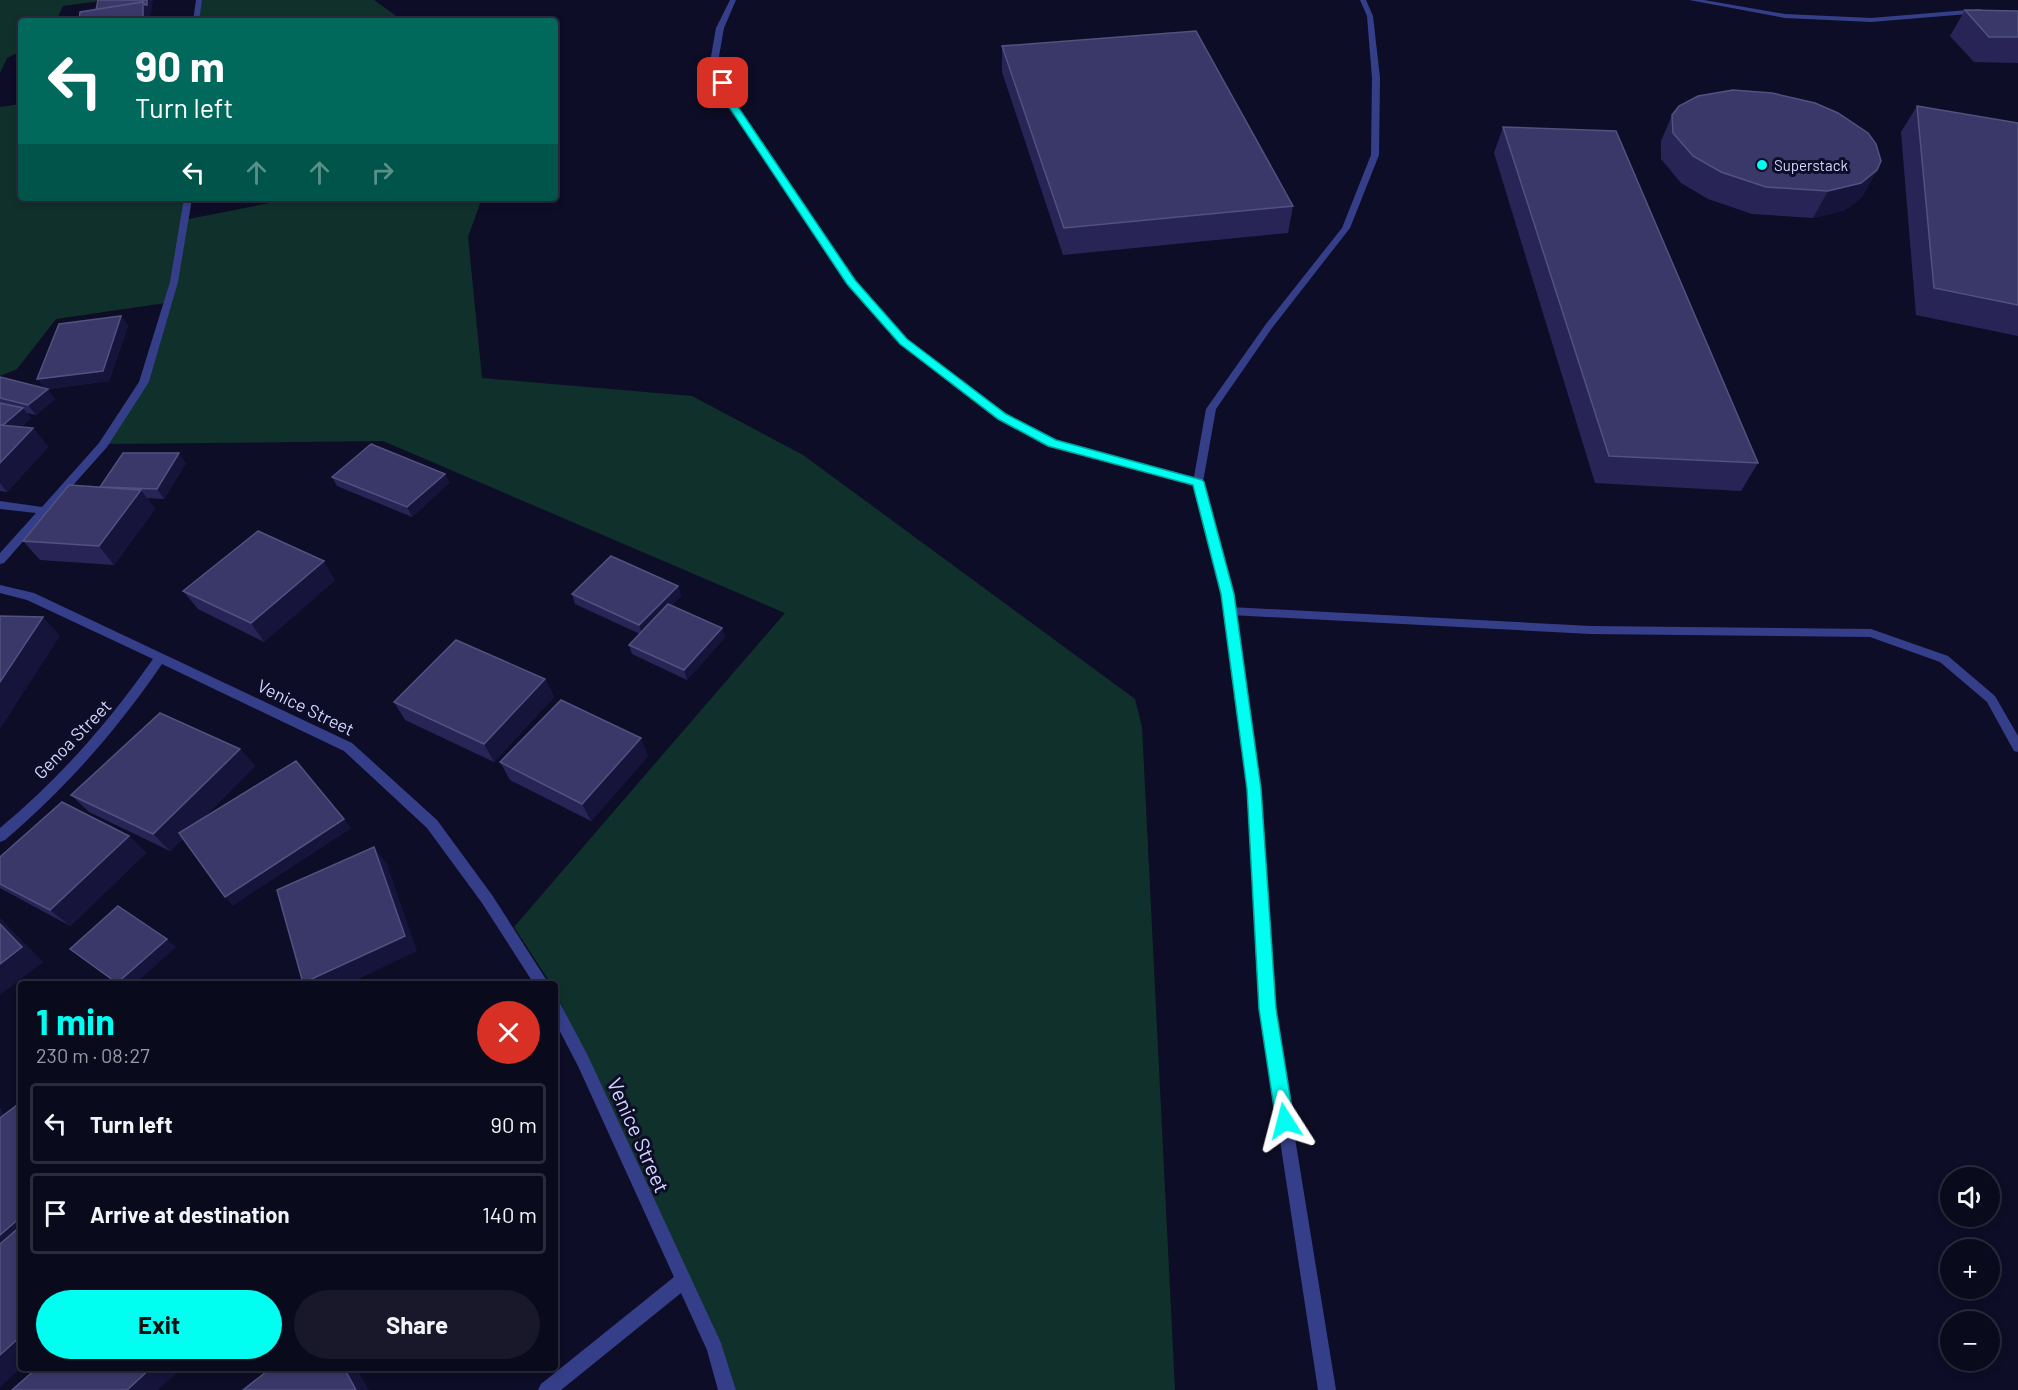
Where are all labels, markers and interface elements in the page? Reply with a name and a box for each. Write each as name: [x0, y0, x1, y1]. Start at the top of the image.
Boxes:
text: 90 m: [135, 40, 225, 90]
icon: left: [36, 42, 114, 120]
pin: [697, 57, 748, 108]
icon: arrive: [706, 66, 739, 99]
text: Turn left: [135, 91, 233, 123]
icon: left: [177, 156, 210, 189]
icon: ahead: [240, 156, 273, 189]
icon: ahead: [303, 156, 336, 189]
icon: right: [366, 156, 399, 189]
place label: Superstack: [1774, 156, 1849, 174]
marker: Superstack: [1755, 158, 1769, 172]
street label: Venice Street: [254, 674, 358, 740]
street label: Genoa Street: [29, 695, 115, 783]
text: 1 min: [36, 999, 115, 1042]
button: close: [477, 1001, 540, 1064]
text: 230 m · 08:27: [36, 1043, 150, 1067]
street label: Venice Street: [603, 1074, 675, 1196]
position arrow: [1253, 1089, 1317, 1153]
icon: left: [39, 1107, 72, 1140]
text: Turn left: [90, 1111, 173, 1137]
text: 90 m: [491, 1111, 537, 1137]
map controls: [1940, 1167, 2000, 1371]
button: sound: [1940, 1167, 2000, 1227]
icon: arrive: [39, 1197, 72, 1230]
text: Arrive at destination: [90, 1201, 289, 1227]
text: 140 m: [482, 1201, 537, 1227]
button: +: [1940, 1239, 2000, 1299]
button: Exit: [36, 1290, 282, 1359]
button: Share: [294, 1290, 540, 1359]
button: −: [1940, 1311, 2000, 1371]

